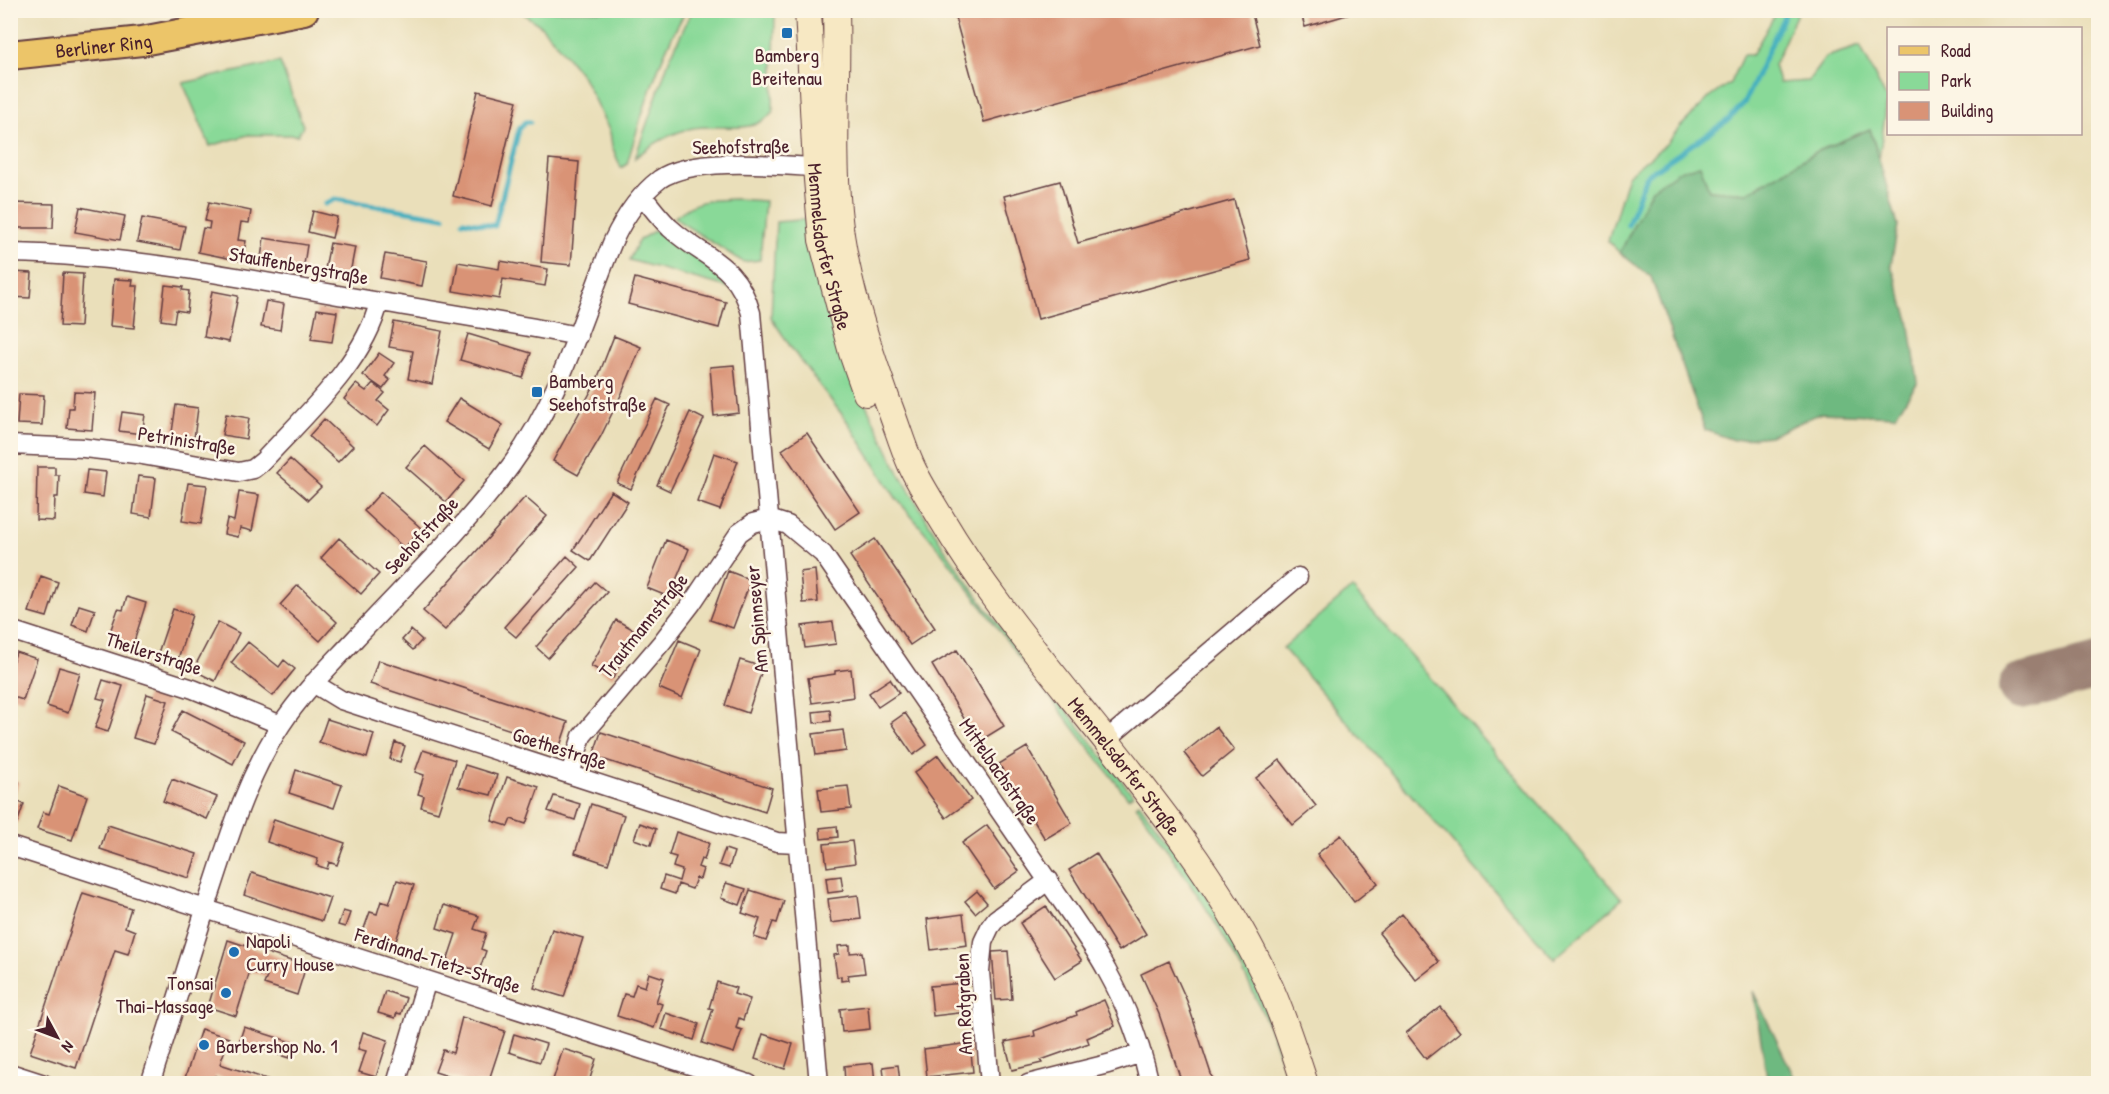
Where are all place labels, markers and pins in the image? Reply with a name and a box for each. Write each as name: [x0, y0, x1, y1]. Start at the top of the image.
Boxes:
marker: Bamberg Breitenau: [780, 26, 794, 40]
place label: Bamberg Breitenau: [752, 41, 822, 91]
place label: Bamberg Seehofstraße: [549, 367, 646, 417]
marker: Bamberg Seehofstraße: [530, 385, 544, 399]
place label: Napoli Curry House: [246, 927, 335, 977]
marker: Napoli Curry House: [227, 945, 241, 959]
place label: Tonsai Thai-Massage: [116, 969, 214, 1019]
marker: Tonsai Thai-Massage: [219, 986, 233, 1000]
place label: Barbershop No. 1: [216, 1032, 338, 1059]
marker: Barbershop No. 1: [197, 1038, 211, 1052]

